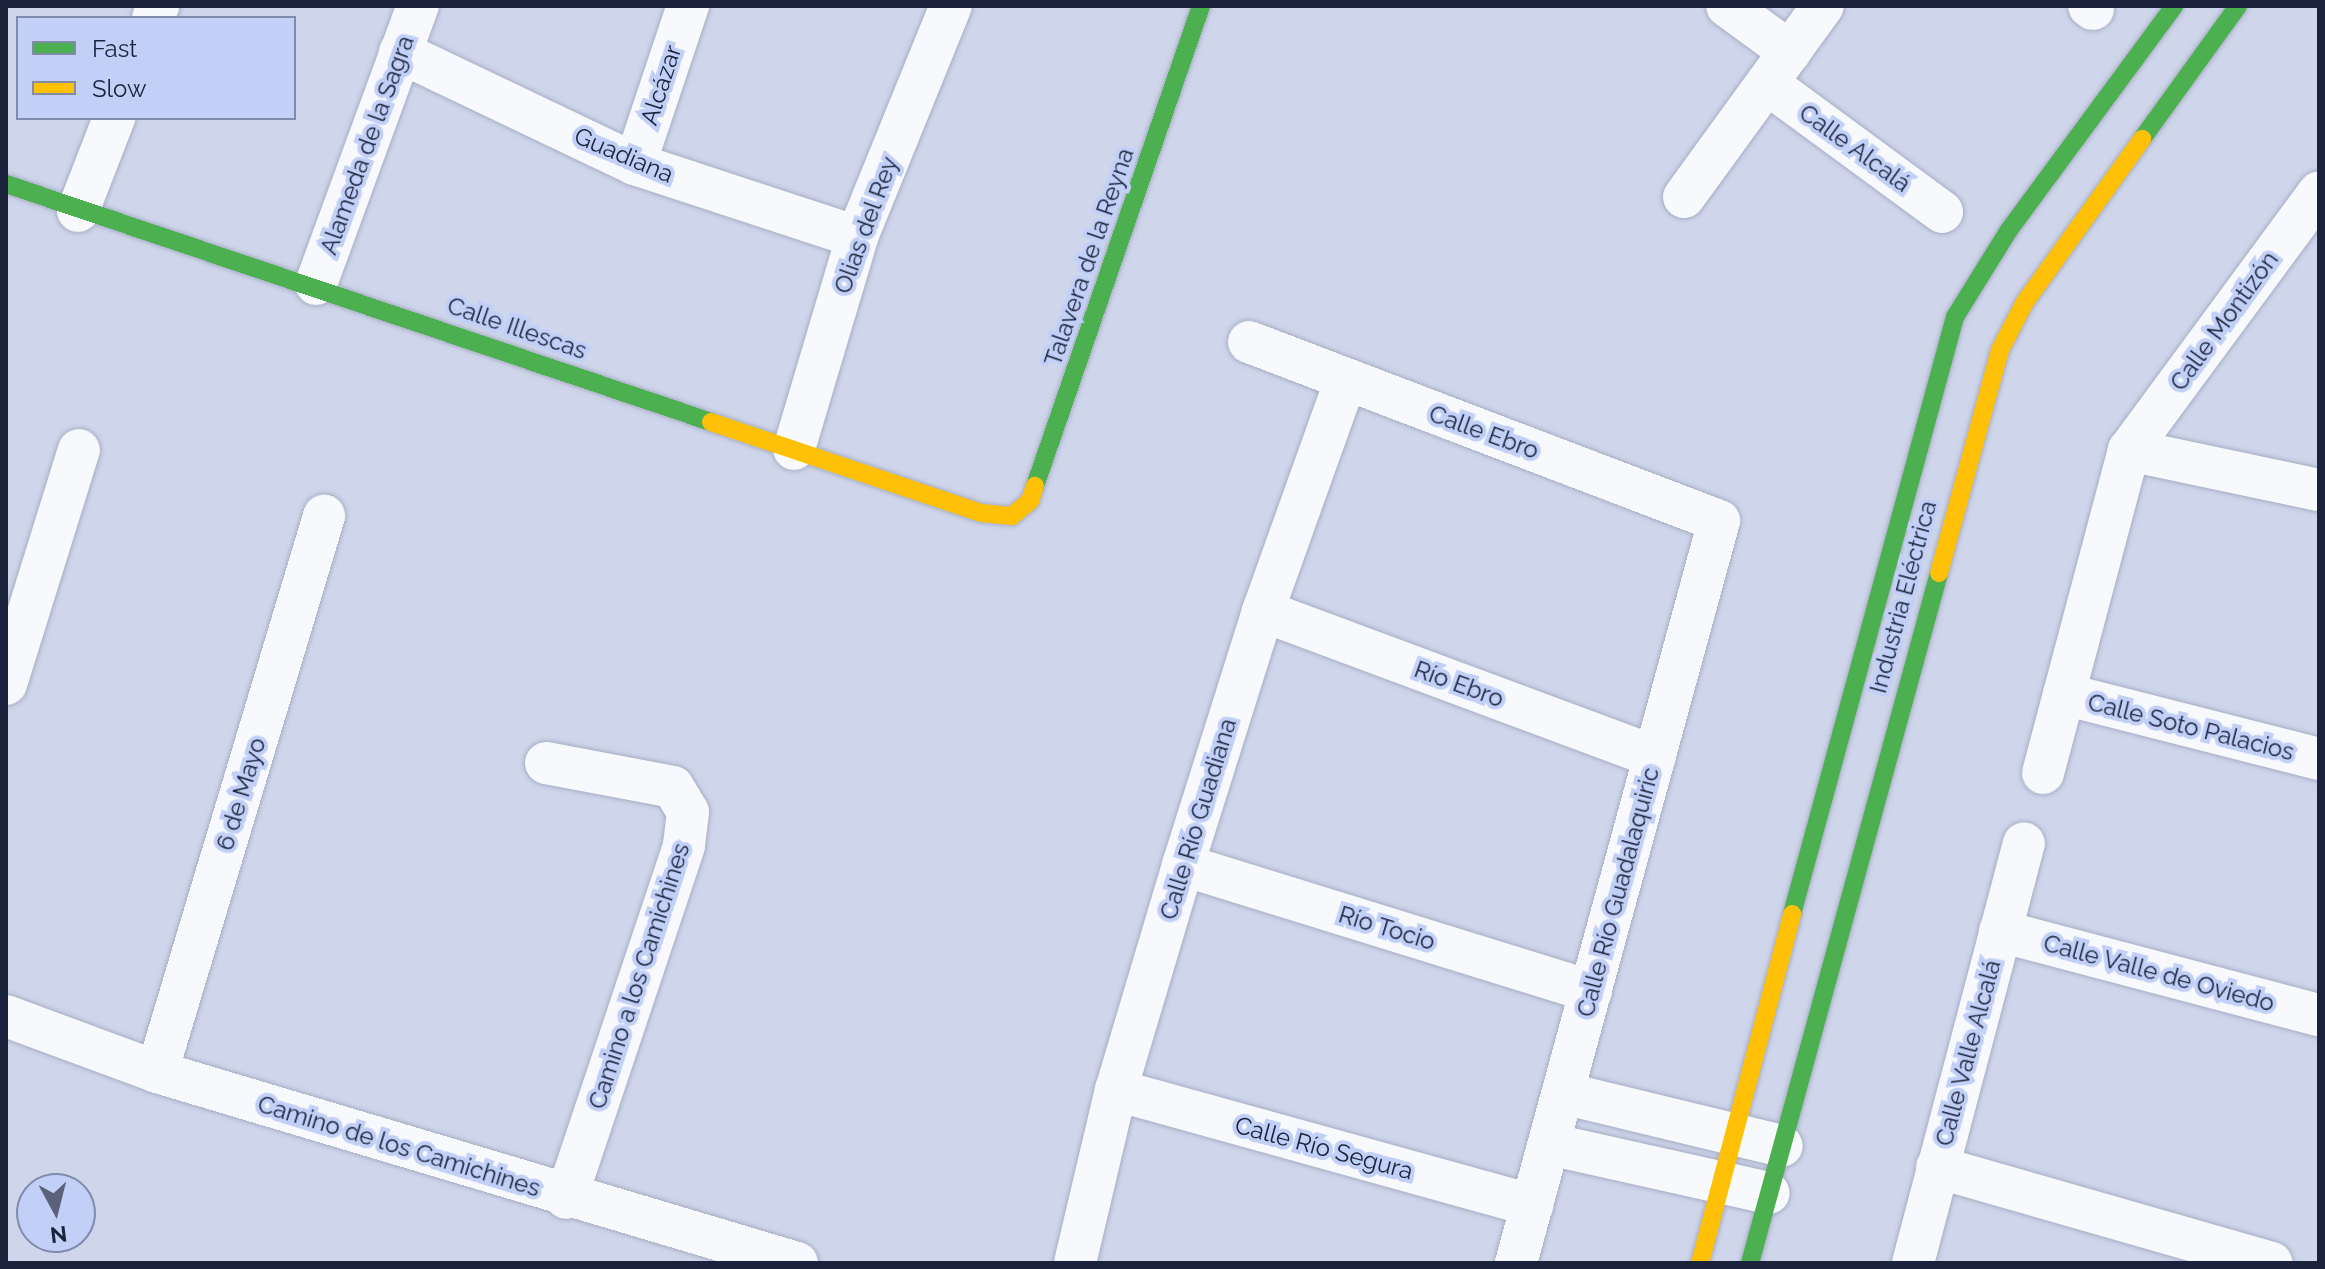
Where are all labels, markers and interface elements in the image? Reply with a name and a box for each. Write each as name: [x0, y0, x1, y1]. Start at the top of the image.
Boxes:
legend: [16, 16, 296, 120]
street label: Alameda de la Sagra: [314, 32, 420, 258]
text: Fast: [92, 34, 137, 63]
street label: Alcázar: [635, 41, 687, 129]
text: Slow: [92, 74, 146, 103]
street label: Calle Alcalá: [1793, 98, 1917, 198]
street label: Guadiana: [570, 121, 678, 189]
street label: Talavera de la Reyna: [1038, 144, 1140, 370]
street label: Olias del Rey: [828, 152, 904, 298]
street label: Calle Montizón: [2164, 246, 2284, 396]
street label: Calle Illescas: [444, 291, 590, 365]
street label: Calle Ebro: [1425, 399, 1543, 465]
street label: Industria Eléctrica: [1863, 498, 1943, 696]
street label: Río Ebro: [1410, 655, 1508, 713]
street label: Calle Soto Palacios: [2085, 687, 2297, 767]
street label: Calle Río Guadiana: [1154, 715, 1242, 923]
street label: 6 de Mayo: [210, 734, 272, 854]
street label: Calle Río Guadalaquiric: [1571, 764, 1665, 1020]
street label: Camino a los Camichines: [582, 839, 696, 1113]
street label: Río Tocio: [1335, 900, 1439, 956]
street label: Calle Valle de Oviedo: [2040, 928, 2278, 1018]
street label: Calle Valle Alcalá: [1929, 956, 2007, 1150]
street label: Camino de los Camichines: [254, 1089, 544, 1203]
street label: Calle Río Segura: [1232, 1110, 1416, 1186]
north arrow: [16, 1173, 96, 1253]
text: N: [49, 1221, 69, 1249]

